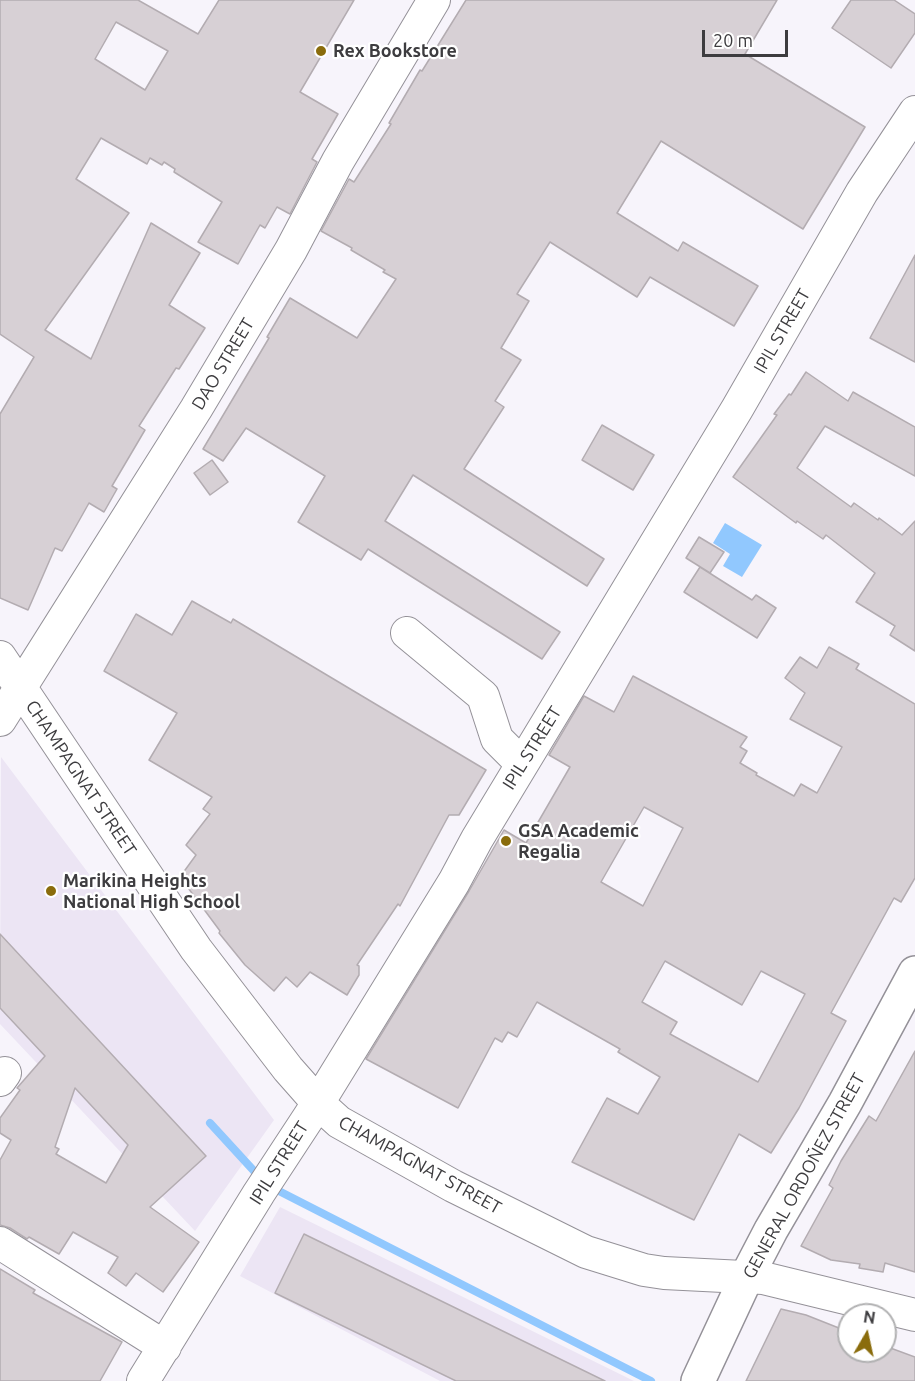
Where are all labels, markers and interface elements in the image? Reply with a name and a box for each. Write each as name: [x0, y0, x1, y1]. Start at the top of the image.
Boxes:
scale bar: [705, 18, 790, 56]
text: 20 m: [713, 30, 753, 50]
place label: Rex Bookstore: [333, 40, 457, 62]
marker: Rex Bookstore: [314, 44, 328, 58]
street label: IPIL STREET: [749, 285, 815, 377]
street label: DAO STREET: [187, 314, 259, 414]
street label: CHAMPAGNAT STREET: [21, 696, 141, 860]
street label: IPIL STREET: [498, 702, 566, 794]
place label: GSA Academic Regalia: [518, 820, 639, 862]
marker: GSA Academic Regalia: [499, 834, 513, 848]
place label: Marikina Heights National High School: [63, 870, 240, 912]
marker: Marikina Heights National High School: [44, 884, 58, 898]
street label: GENERAL ORDOÑEZ STREET: [738, 1069, 870, 1283]
street label: CHAMPAGNAT STREET: [335, 1111, 505, 1219]
street label: IPIL STREET: [245, 1117, 313, 1209]
north arrow: [837, 1303, 897, 1363]
text: N: [862, 1307, 877, 1327]

